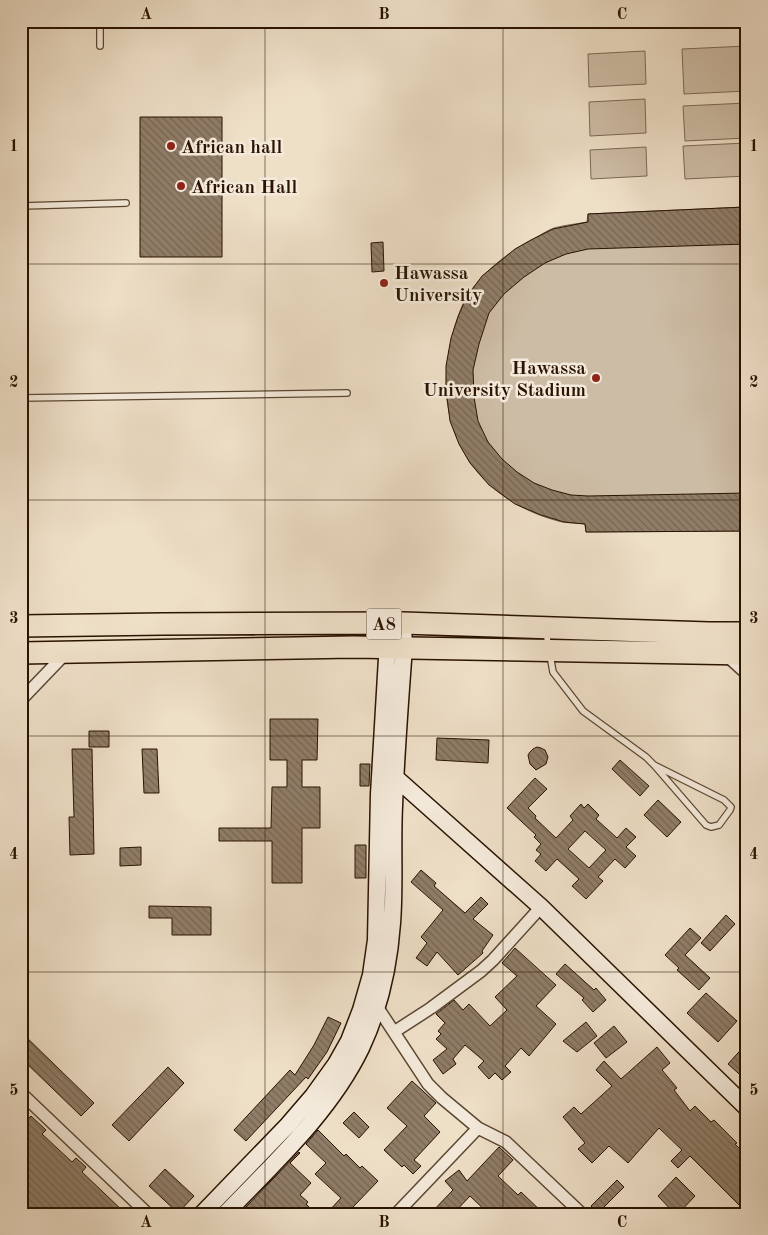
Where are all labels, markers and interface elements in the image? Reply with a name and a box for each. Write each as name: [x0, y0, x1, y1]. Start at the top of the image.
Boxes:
text: A: [140, 7, 152, 23]
text: B: [378, 7, 390, 23]
text: C: [617, 7, 627, 23]
text: 1: [9, 139, 19, 155]
place label: African hall: [181, 139, 282, 158]
text: 1: [749, 139, 759, 155]
marker: African hall: [165, 140, 177, 152]
place label: African Hall: [191, 179, 297, 198]
marker: African Hall: [175, 180, 187, 192]
place label: Hawassa University: [394, 265, 482, 306]
marker: Hawassa University: [378, 277, 390, 289]
place label: Hawassa University Stadium: [423, 360, 586, 401]
marker: Hawassa University Stadium: [590, 372, 602, 384]
text: 2: [9, 375, 19, 391]
text: 2: [749, 375, 759, 391]
road number: A8: [366, 608, 402, 640]
text: 3: [9, 611, 19, 627]
text: 3: [749, 611, 759, 627]
text: 4: [9, 847, 19, 863]
text: 4: [749, 847, 759, 863]
text: 5: [9, 1083, 19, 1099]
text: 5: [749, 1083, 759, 1099]
text: A: [140, 1215, 152, 1231]
text: B: [378, 1215, 390, 1231]
text: C: [617, 1215, 627, 1231]

